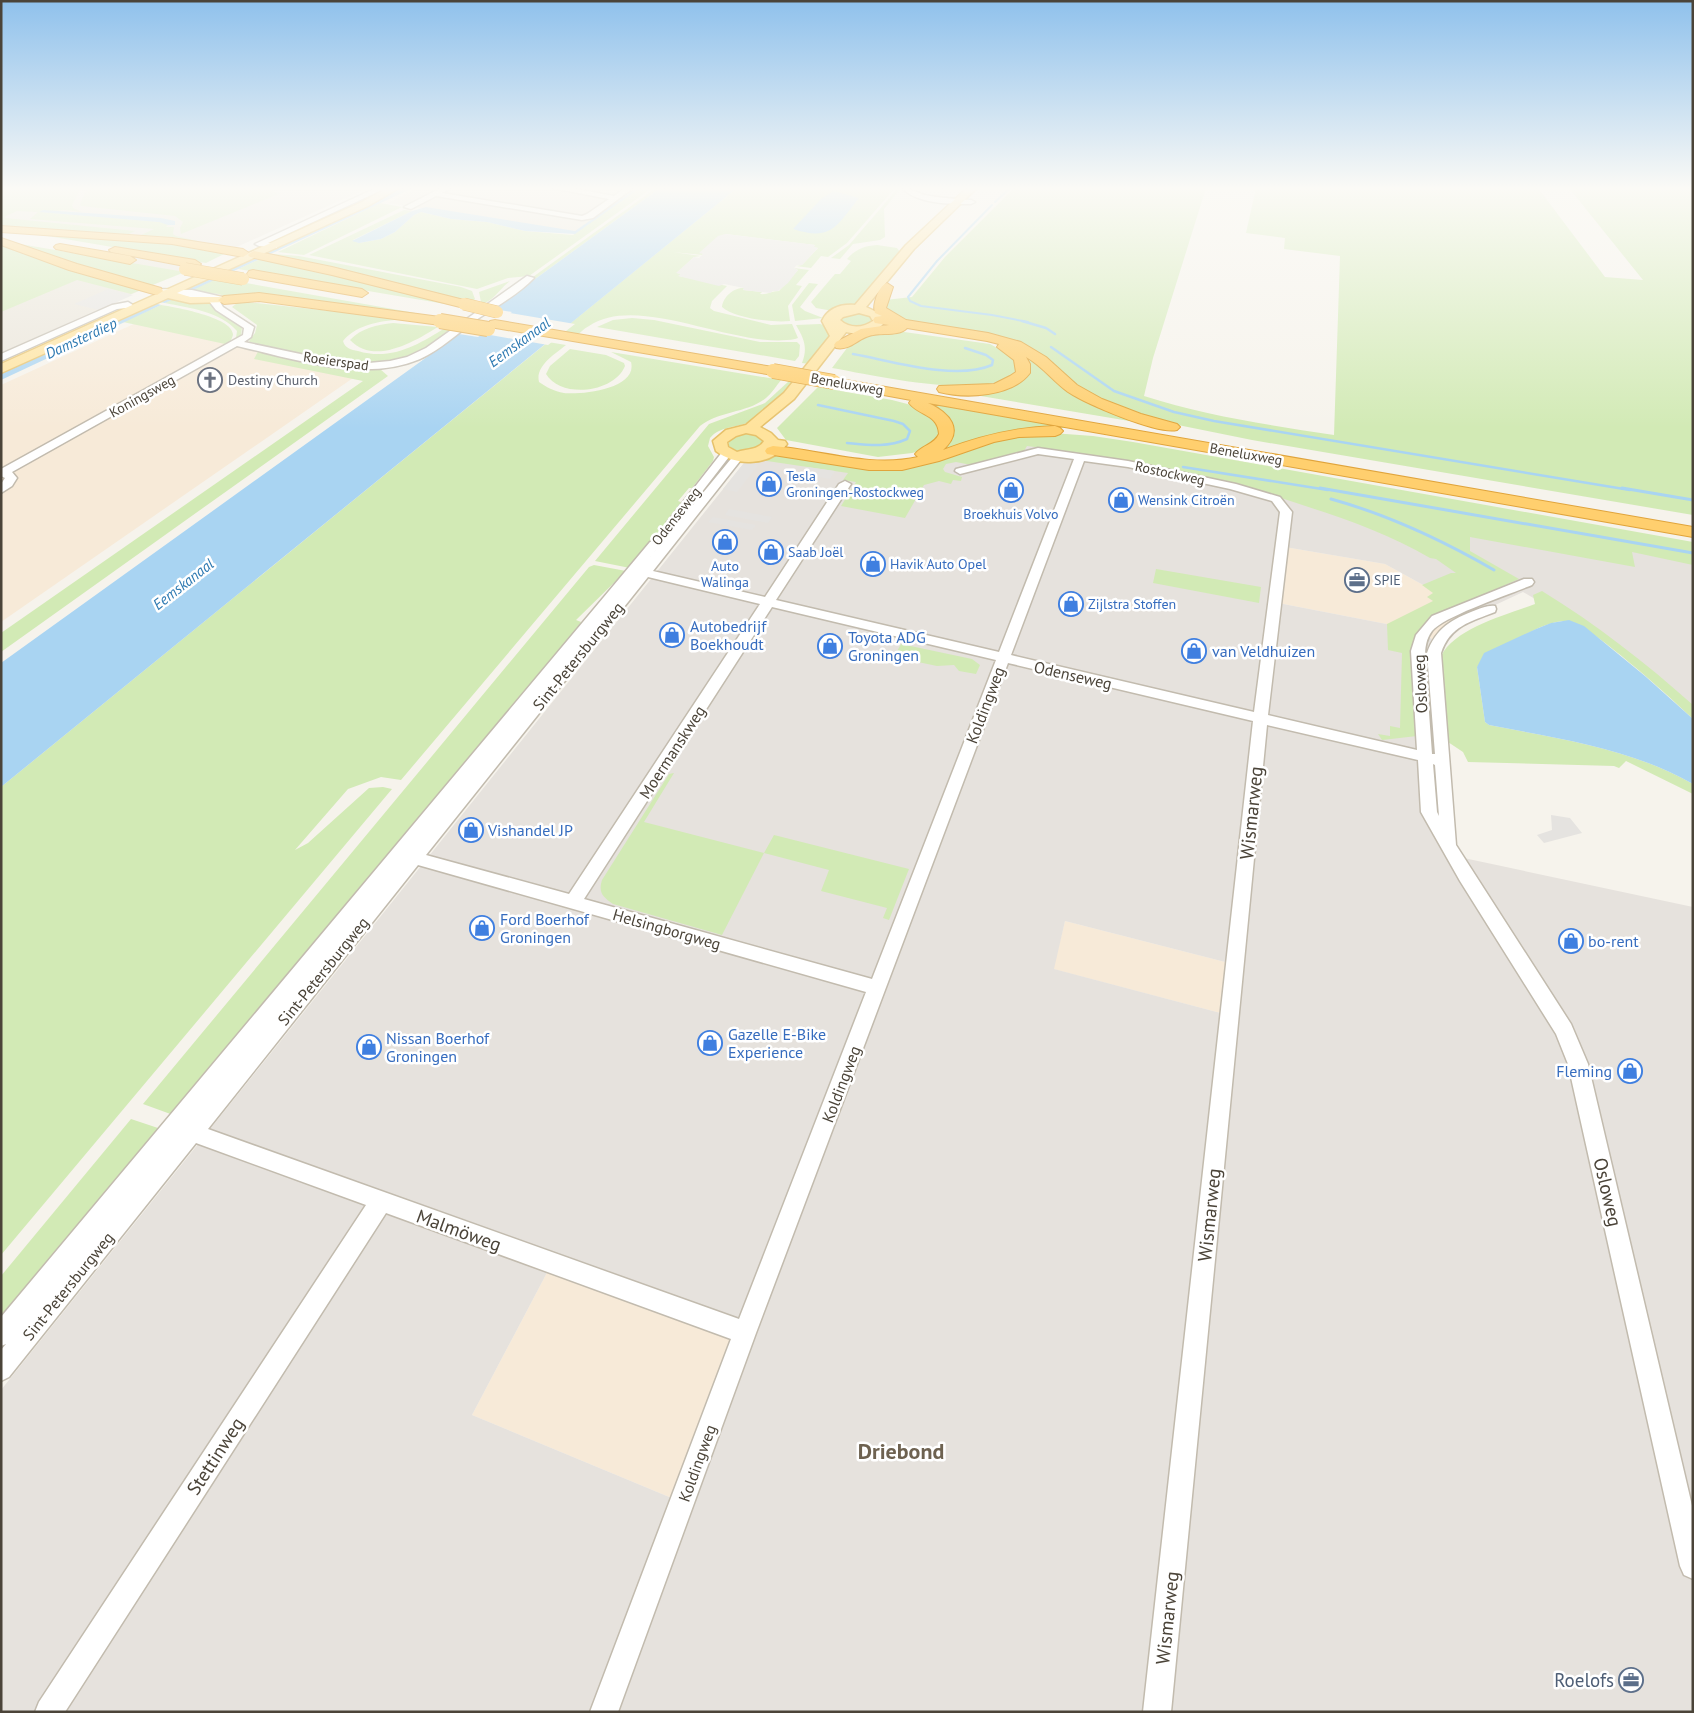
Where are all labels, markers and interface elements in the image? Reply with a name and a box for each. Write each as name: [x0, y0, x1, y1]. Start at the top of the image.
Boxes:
water label: Damsterdiep: [42, 313, 120, 363]
water label: Eemskanaal: [484, 313, 554, 371]
street label: Roeierspad: [302, 348, 370, 374]
church icon: Destiny Church: [197, 367, 223, 393]
street label: Beneluxweg: [809, 369, 885, 399]
street label: Koningsweg: [106, 371, 178, 421]
place label: Destiny Church: [228, 371, 318, 389]
street label: Beneluxweg: [1208, 439, 1284, 469]
street label: Rostockweg: [1134, 457, 1206, 489]
place label: Tesla Groningen-Rostockweg: [786, 467, 924, 501]
shop icon: Tesla Groningen-Rostockweg: [756, 471, 782, 497]
shop icon: Broekhuis Volvo: [998, 477, 1024, 503]
street label: Odenseweg: [648, 483, 704, 549]
shop icon: Wensink Citroën: [1108, 487, 1134, 513]
place label: Wensink Citroën: [1138, 491, 1235, 509]
place label: Broekhuis Volvo: [963, 505, 1059, 523]
shop icon: Auto Walinga: [712, 529, 738, 555]
shop icon: Saab Joël: [758, 539, 784, 565]
place label: Saab Joël: [788, 543, 843, 561]
shop icon: Havik Auto Opel: [860, 551, 886, 577]
water label: Eemskanaal: [149, 554, 217, 614]
place label: Havik Auto Opel: [890, 555, 986, 573]
place label: Auto Walinga: [701, 557, 749, 591]
office icon: SPIE: [1344, 567, 1370, 593]
place label: SPIE: [1374, 571, 1401, 589]
shop icon: Zijlstra Stoffen: [1058, 591, 1084, 617]
place label: Zijlstra Stoffen: [1088, 595, 1176, 613]
street label: Sint-Petersburgweg: [528, 598, 628, 714]
place label: Autobedrijf Boekhoudt: [690, 616, 767, 654]
shop icon: Autobedrijf Boekhoudt: [659, 622, 685, 648]
place label: Toyota ADG Groningen: [848, 627, 926, 665]
shop icon: Toyota ADG Groningen: [817, 633, 843, 659]
shop icon: van Veldhuizen: [1181, 638, 1207, 664]
place label: van Veldhuizen: [1212, 641, 1315, 661]
street label: Osloweg: [1408, 654, 1432, 714]
street label: Odenseweg: [1032, 656, 1114, 694]
street label: Koldingweg: [961, 664, 1009, 746]
street label: Moermanskweg: [634, 702, 710, 802]
street label: Wismarweg: [1234, 765, 1268, 861]
shop icon: Vishandel JP: [458, 817, 484, 843]
place label: Vishandel JP: [487, 820, 573, 840]
street label: Helsingborgweg: [611, 904, 723, 954]
place label: Ford Boerhof Groningen: [500, 909, 590, 947]
street label: Sint-Petersburgweg: [273, 913, 373, 1029]
shop icon: Ford Boerhof Groningen: [469, 915, 495, 941]
shop icon: bo-rent: [1558, 928, 1584, 954]
place label: bo-rent: [1588, 931, 1639, 951]
place label: Gazelle E-Bike Experience: [728, 1024, 826, 1062]
place label: Nissan Boerhof Groningen: [386, 1028, 490, 1066]
shop icon: Gazelle E-Bike Experience: [697, 1030, 723, 1056]
shop icon: Nissan Boerhof Groningen: [356, 1034, 382, 1060]
street label: Koldingweg: [817, 1043, 865, 1125]
shop icon: Fleming: [1617, 1058, 1643, 1084]
place label: Fleming: [1556, 1061, 1612, 1081]
street label: Osloweg: [1588, 1155, 1628, 1229]
street label: Wismarweg: [1192, 1167, 1226, 1263]
street label: Malmöweg: [413, 1204, 505, 1256]
street label: Sint-Petersburgweg: [18, 1228, 118, 1344]
street label: Stettinweg: [181, 1413, 249, 1499]
street label: Koldingweg: [674, 1422, 720, 1504]
district label: Driebond: [858, 1437, 944, 1465]
street label: Wismarweg: [1150, 1570, 1184, 1666]
office icon: Roelofs: [1618, 1667, 1644, 1693]
place label: Roelofs: [1554, 1668, 1614, 1692]

